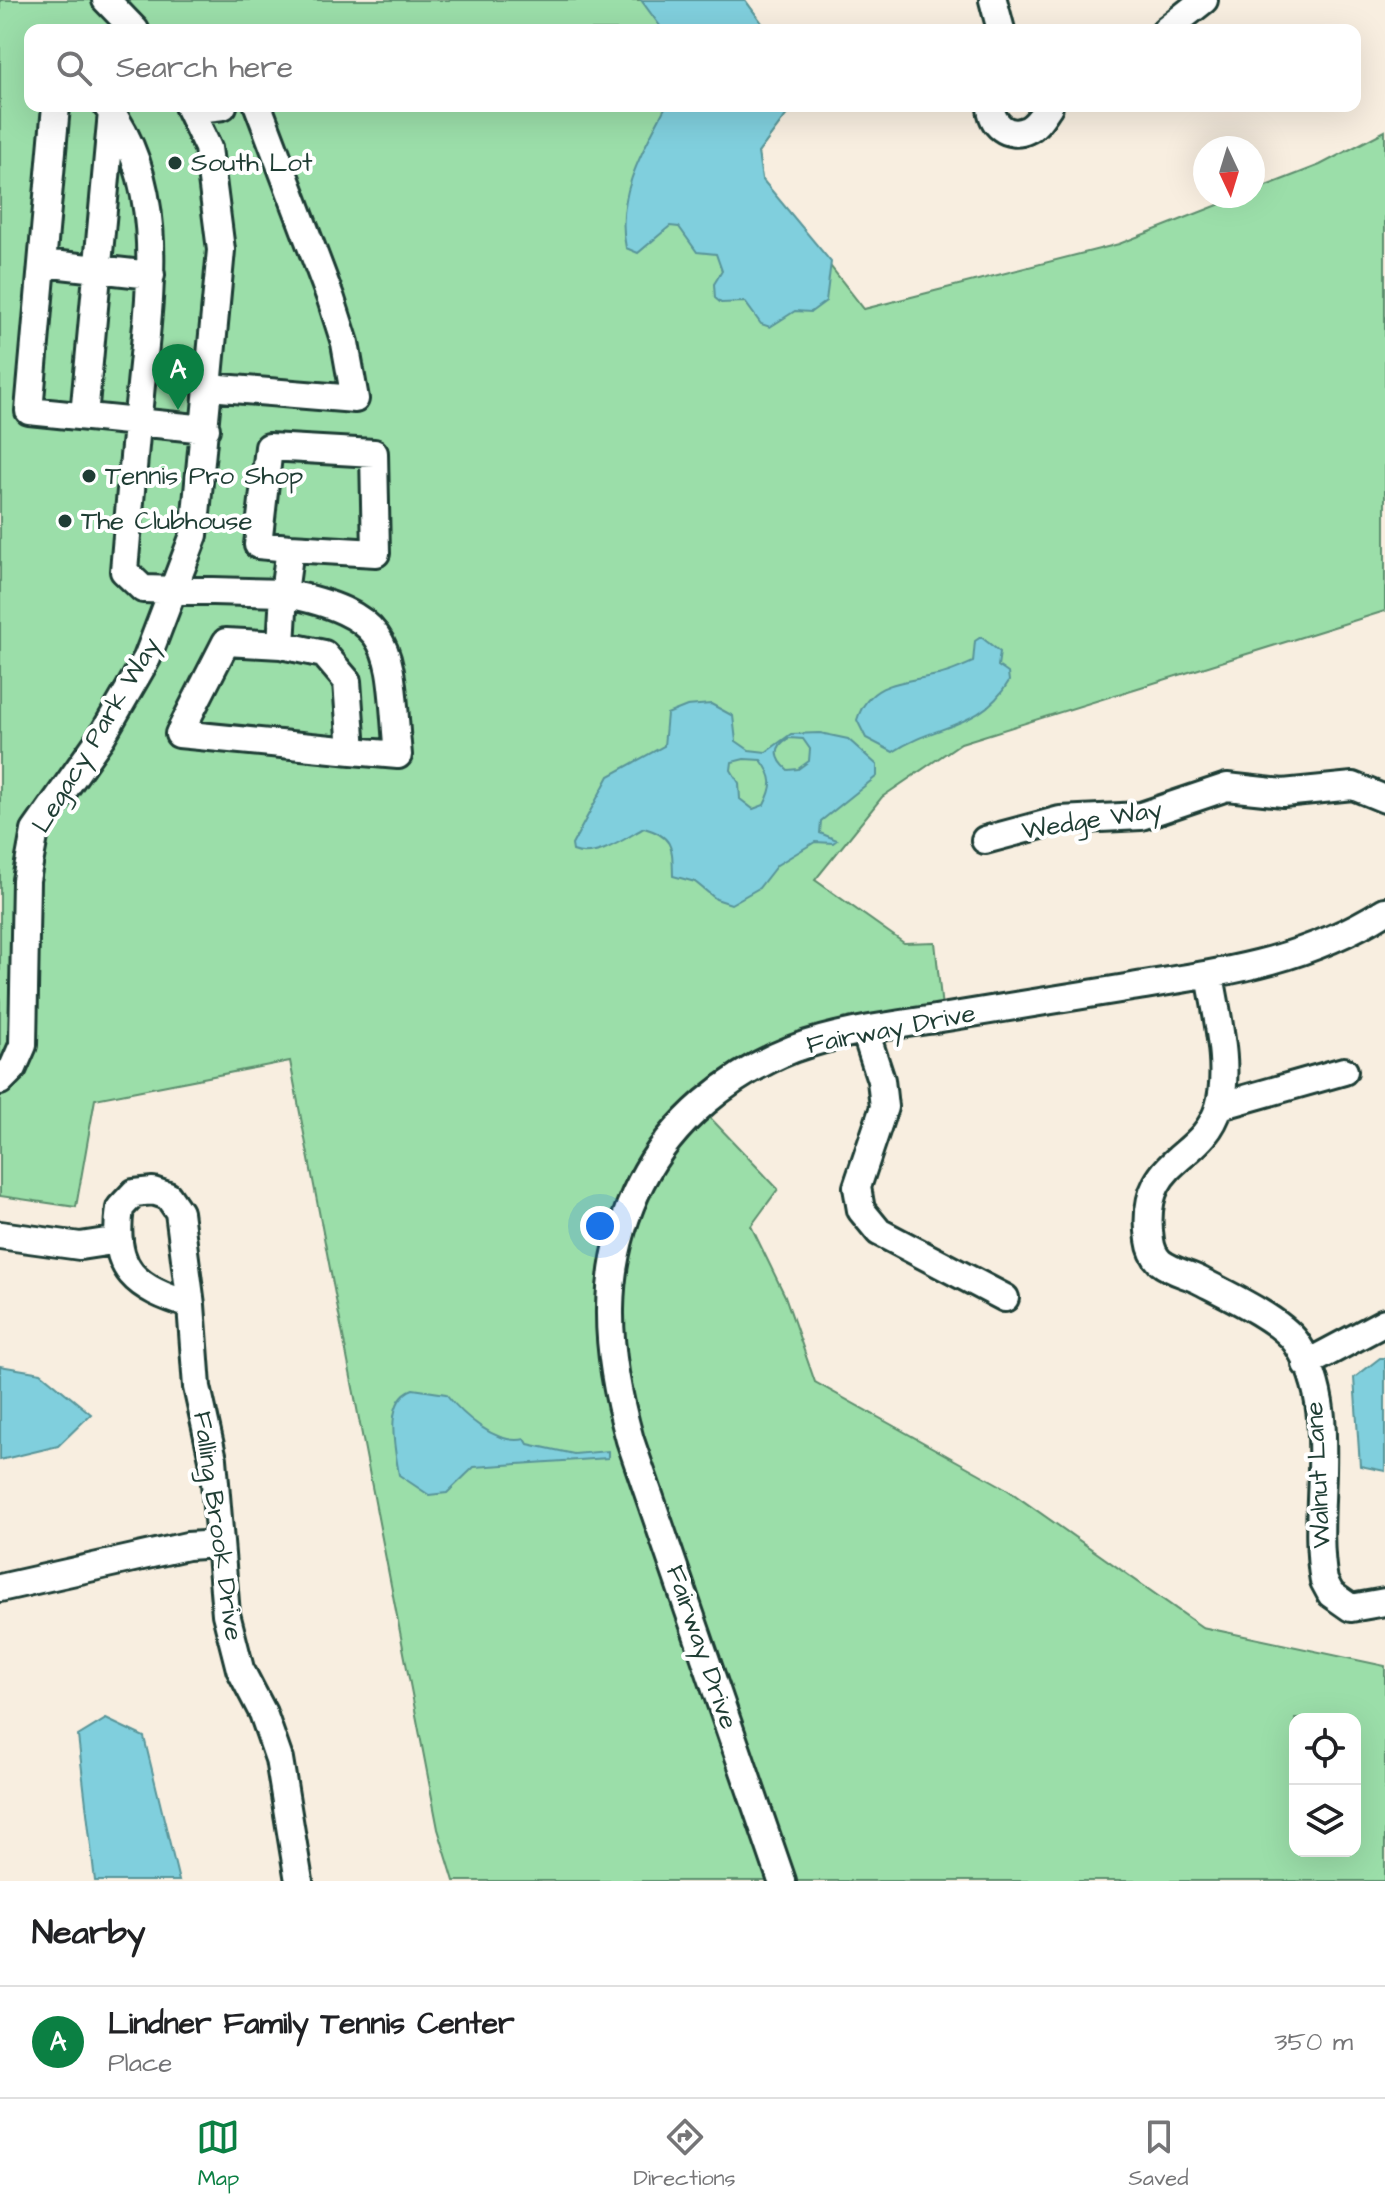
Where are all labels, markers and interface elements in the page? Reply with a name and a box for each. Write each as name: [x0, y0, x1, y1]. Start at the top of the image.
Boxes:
search box: [24, 24, 1361, 112]
icon: search: [52, 46, 96, 90]
text: Search here: [116, 47, 293, 89]
north arrow: [1193, 136, 1265, 208]
place label: South Lot: [191, 145, 313, 181]
marker: South Lot: [166, 154, 184, 172]
pin: A: [152, 344, 204, 410]
place label: Tennis Pro Shop: [105, 458, 303, 494]
marker: Tennis Pro Shop: [80, 467, 98, 485]
place label: The Clubhouse: [81, 503, 253, 539]
marker: The Clubhouse: [56, 512, 74, 530]
street label: Legacy Park Way: [23, 630, 170, 841]
street label: Wedge Way: [1019, 791, 1165, 851]
street label: Fairway Drive: [804, 995, 979, 1065]
your location: [580, 1206, 620, 1246]
street label: Walnut Lane: [1296, 1401, 1340, 1549]
street label: Falling Brook Drive: [182, 1409, 252, 1643]
street label: Fairway Drive: [655, 1560, 747, 1734]
map controls: [1289, 1713, 1361, 1857]
button: locate: [1289, 1713, 1361, 1785]
button: layers: [1289, 1785, 1361, 1857]
text: Nearby: [32, 1909, 146, 1957]
text: Lindner Family Tennis Center: [108, 2003, 515, 2045]
text: A: [50, 2024, 66, 2060]
text: 350 m: [1274, 2024, 1353, 2060]
text: Place: [108, 2045, 172, 2081]
tab: Map: [196, 2115, 240, 2194]
tab: Directions: [633, 2115, 736, 2194]
tab: Saved: [1129, 2115, 1189, 2194]

